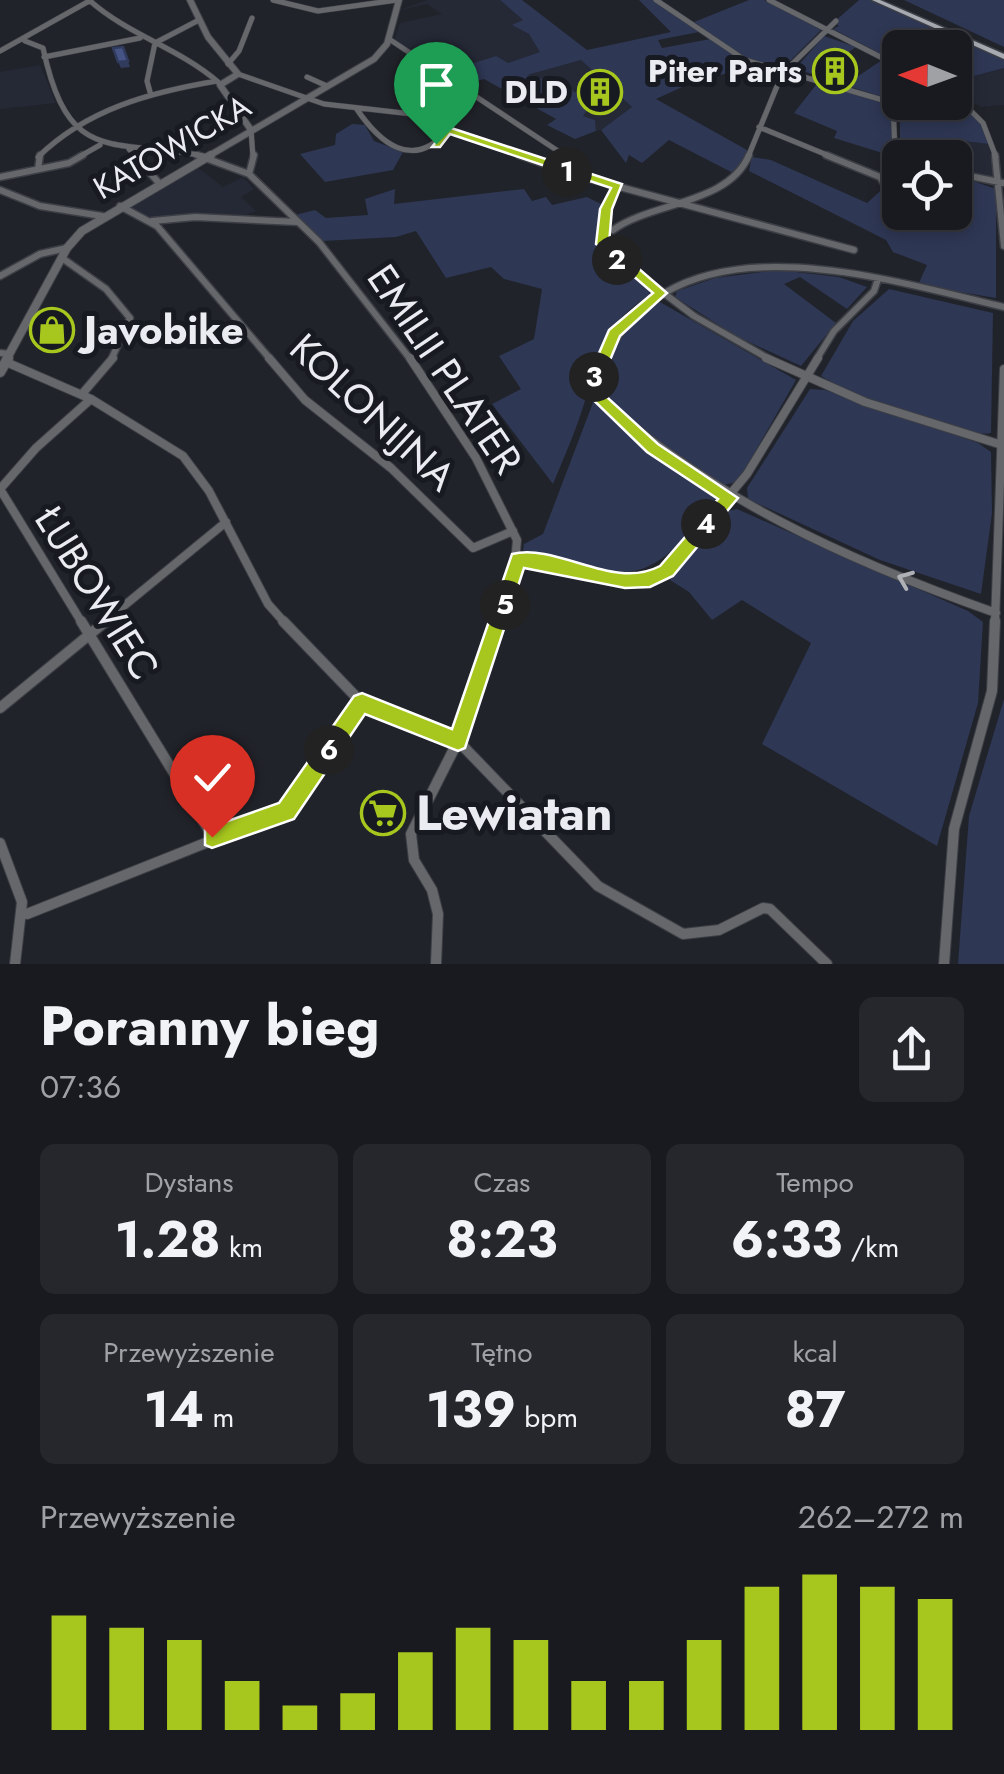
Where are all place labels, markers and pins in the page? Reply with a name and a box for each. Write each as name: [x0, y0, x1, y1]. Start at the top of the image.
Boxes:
pin: [394, 42, 479, 145]
place label: Piter Parts: [648, 48, 802, 94]
building icon: Piter Parts: [812, 48, 858, 94]
place label: DLD: [504, 69, 568, 115]
building icon: DLD: [577, 69, 623, 115]
pin: 1: [542, 147, 592, 197]
pin: 2: [592, 235, 642, 285]
place label: Javobike: [77, 301, 244, 359]
shop icon: Javobike: [29, 307, 75, 353]
pin: 3: [569, 352, 619, 402]
pin: 4: [681, 499, 731, 549]
pin: 5: [480, 580, 530, 630]
pin: 6: [304, 725, 354, 775]
pin: [170, 735, 255, 838]
place label: Lewiatan: [416, 779, 613, 848]
supermarket icon: Lewiatan: [360, 790, 406, 836]

